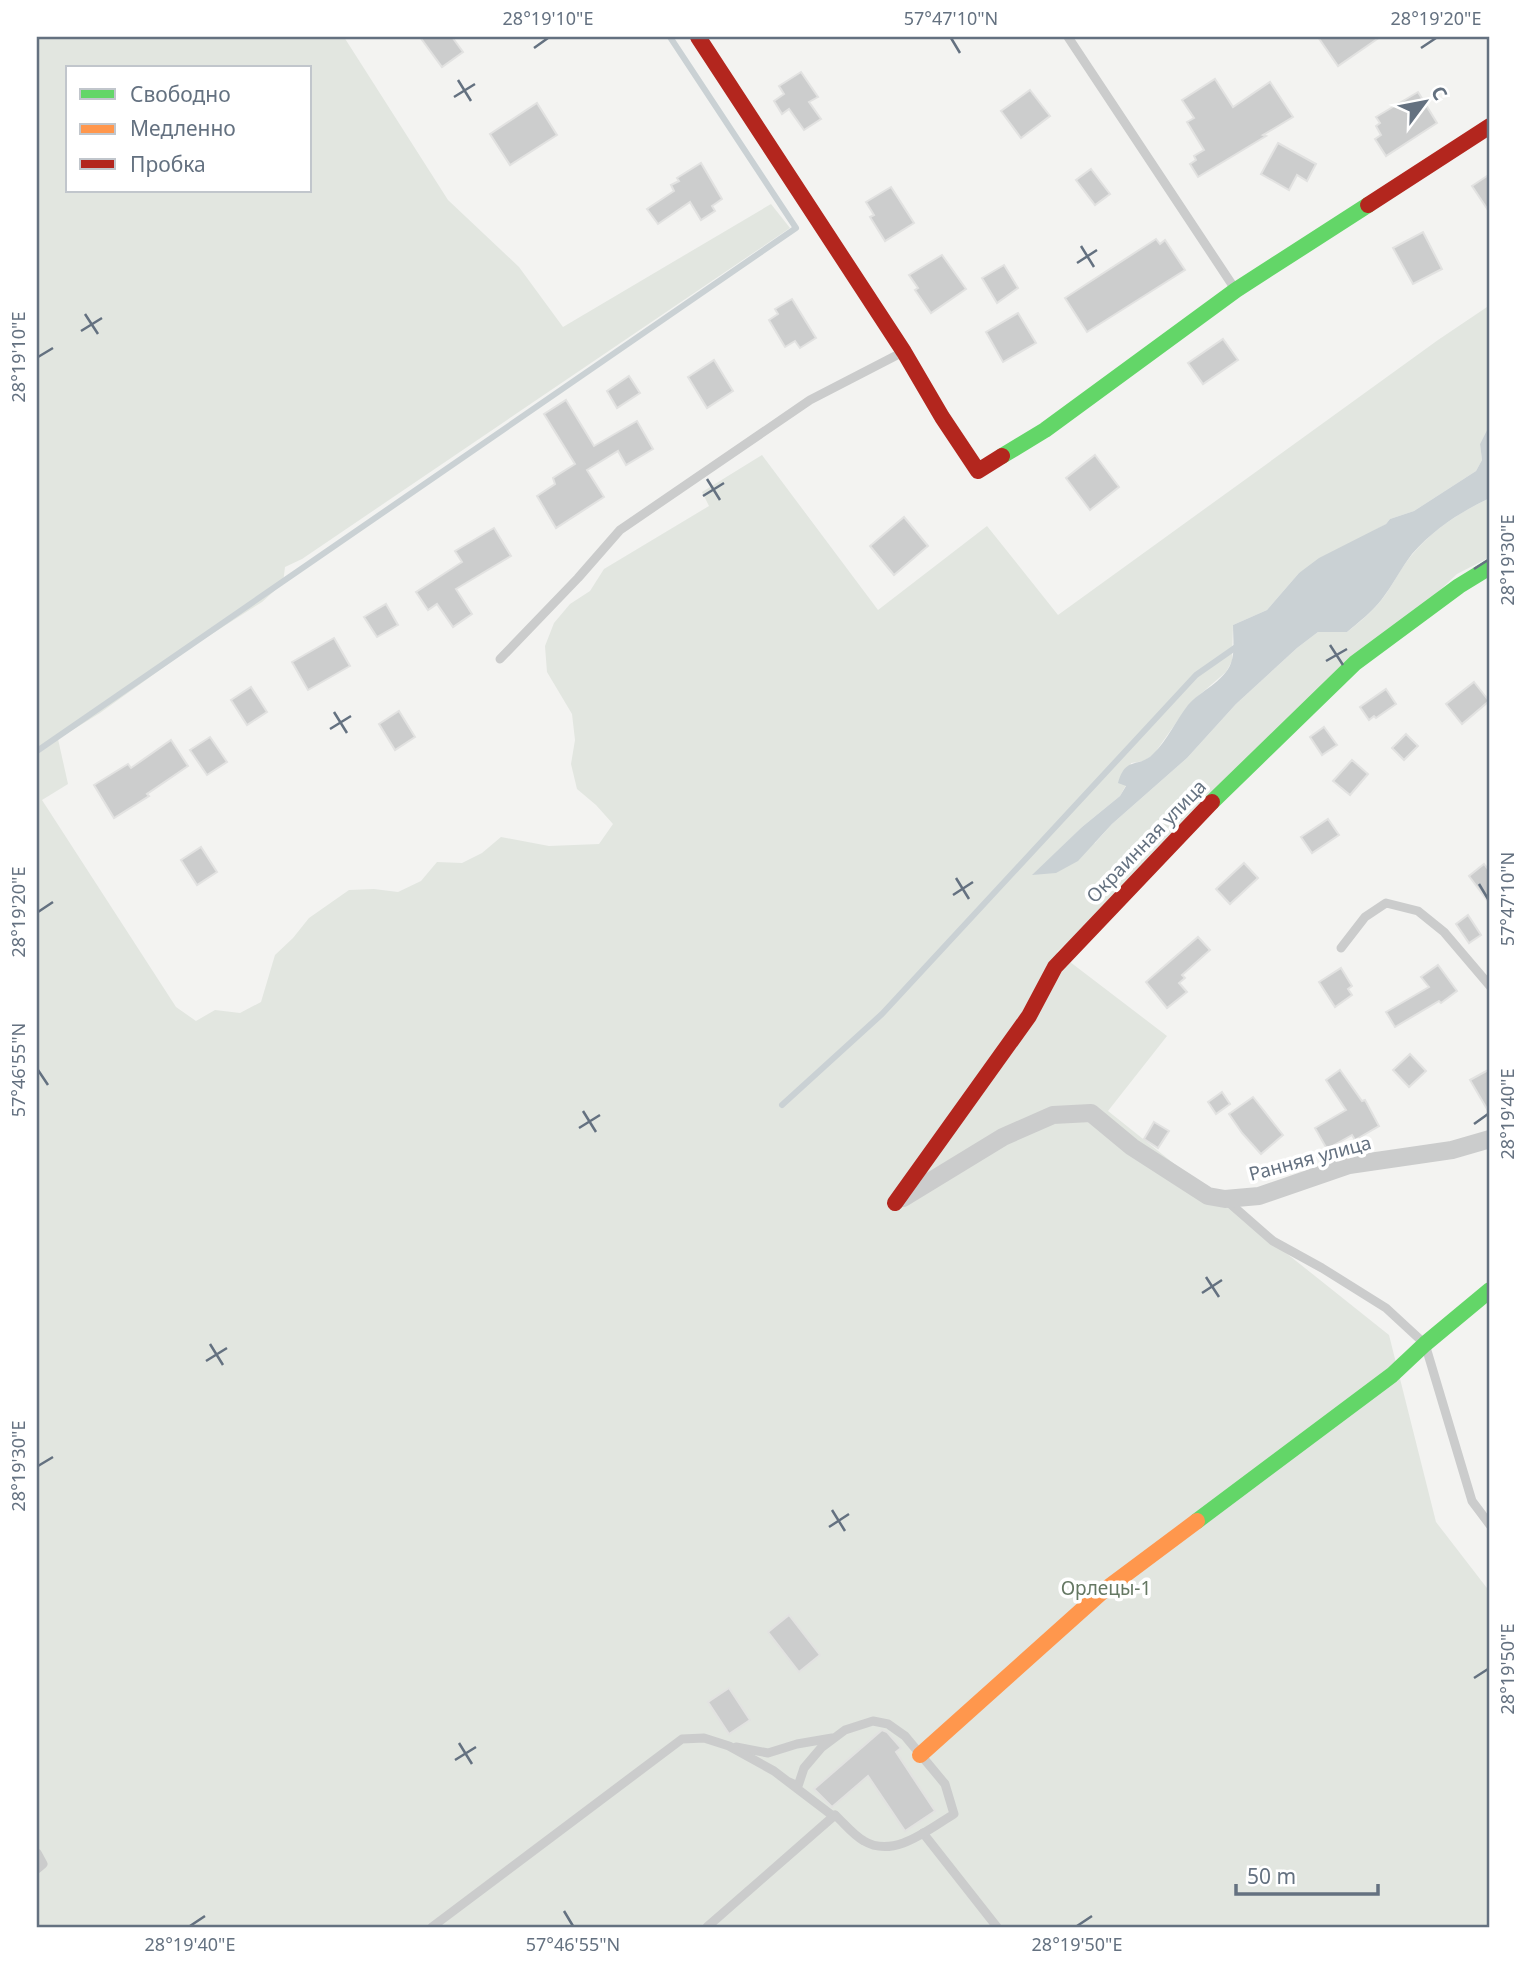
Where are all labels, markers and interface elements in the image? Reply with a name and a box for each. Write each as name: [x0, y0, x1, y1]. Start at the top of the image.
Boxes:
text: 28°19'10"E: [503, 6, 593, 30]
text: 57°47'10"N: [904, 6, 998, 30]
text: 28°19'20"E: [1391, 6, 1481, 30]
legend: [66, 66, 312, 192]
north arrow: [1390, 66, 1460, 136]
text: Свободно: [130, 80, 231, 108]
text: С: [1425, 81, 1454, 105]
text: Медленно: [130, 114, 236, 142]
text: Пробка: [130, 150, 206, 178]
text: 28°19'10"E: [6, 312, 30, 402]
text: 28°19'30"E: [1495, 515, 1519, 605]
street label: Окраинная улица: [1080, 774, 1212, 908]
text: 57°47'10"N: [1495, 852, 1519, 946]
text: 28°19'20"E: [6, 867, 30, 957]
text: 57°46'55"N: [6, 1023, 30, 1117]
text: 28°19'40"E: [1495, 1069, 1519, 1159]
street label: Ранняя улица: [1246, 1129, 1374, 1187]
text: 28°19'30"E: [6, 1421, 30, 1511]
park label: Орлецы-1: [1061, 1575, 1151, 1601]
text: 28°19'50"E: [1495, 1624, 1519, 1714]
scale bar: [1236, 1852, 1378, 1896]
text: 50 m: [1247, 1862, 1296, 1890]
text: 28°19'40"E: [145, 1932, 235, 1956]
text: 57°46'55"N: [526, 1932, 620, 1956]
text: 28°19'50"E: [1032, 1932, 1122, 1956]

